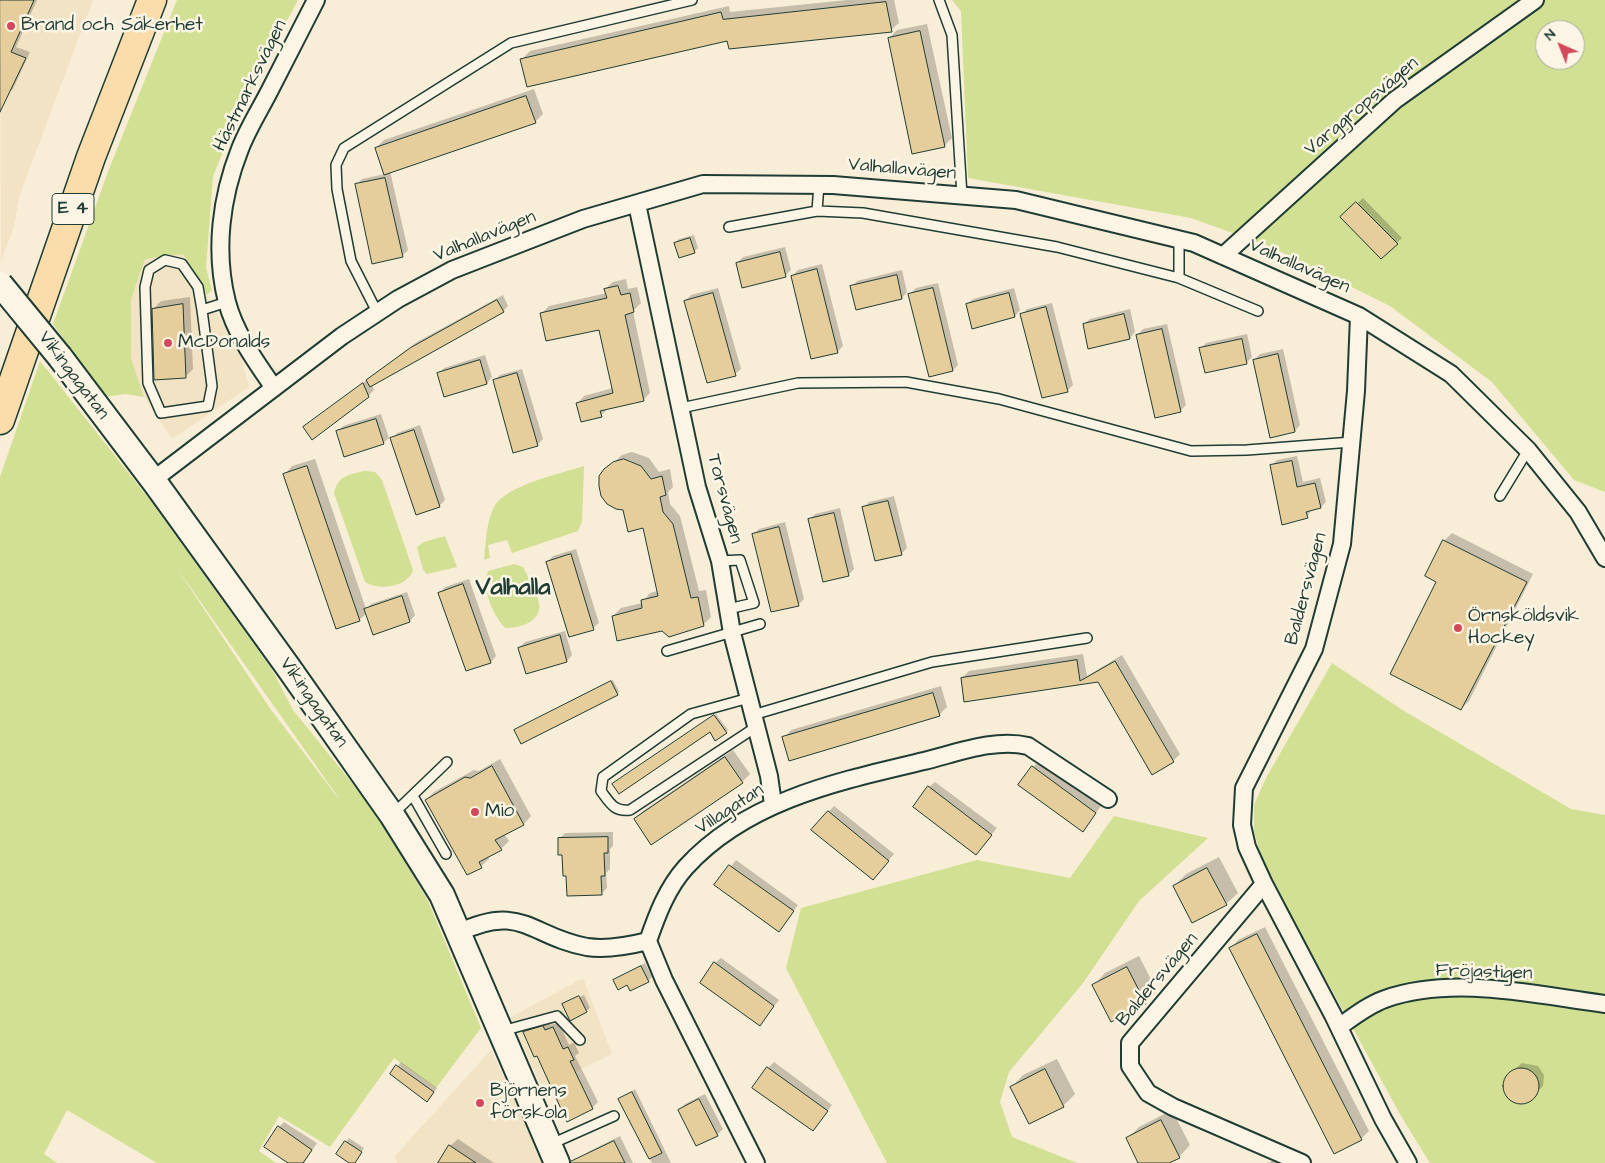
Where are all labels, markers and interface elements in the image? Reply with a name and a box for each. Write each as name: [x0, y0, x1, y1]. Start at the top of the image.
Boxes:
place label: Brand och Säkerhet: [21, 15, 203, 37]
street label: Hästmarksvägen: [209, 16, 293, 156]
marker: Brand och Säkerhet: [5, 20, 17, 32]
north arrow: [1535, 20, 1585, 70]
text: N: [1540, 25, 1560, 45]
street label: Varggropsvägen: [1300, 53, 1424, 161]
street label: Valhallavägen: [847, 154, 957, 186]
road number: E 4: [52, 193, 94, 224]
street label: Valhallavägen: [430, 206, 540, 268]
street label: Valhallavägen: [1245, 235, 1353, 299]
street label: Vikingagatan: [32, 327, 114, 425]
place label: McDonalds: [178, 332, 270, 354]
marker: McDonalds: [162, 337, 174, 349]
street label: Torsvägen: [701, 452, 747, 546]
street label: Baldersvägen: [1281, 530, 1333, 648]
district label: Valhalla: [476, 575, 550, 603]
place label: Örnsköldsvik Hockey: [1468, 606, 1579, 650]
marker: Örnsköldsvik Hockey: [1452, 622, 1464, 634]
street label: Vikingagatan: [274, 654, 352, 752]
street label: Villagatan: [692, 780, 768, 840]
place label: Mio: [485, 801, 514, 823]
marker: Mio: [469, 806, 481, 818]
street label: Baldersvägen: [1112, 929, 1204, 1031]
street label: Fröjastigen: [1435, 960, 1533, 986]
place label: Björnens förskola: [490, 1081, 567, 1125]
marker: Björnens förskola: [474, 1097, 486, 1109]

